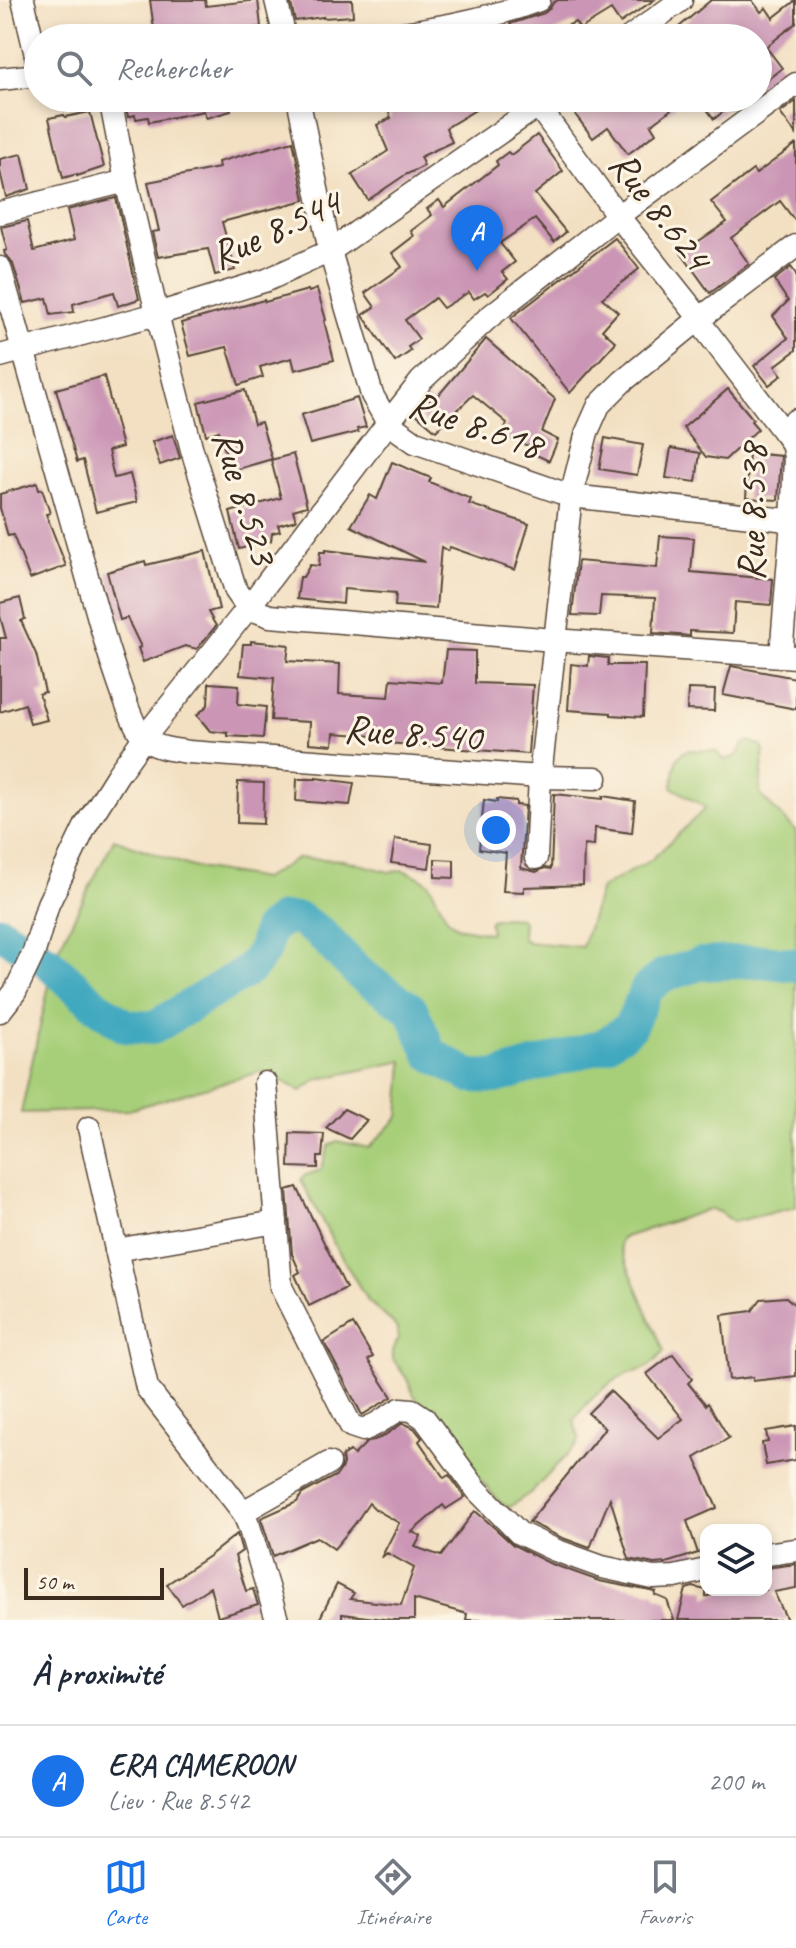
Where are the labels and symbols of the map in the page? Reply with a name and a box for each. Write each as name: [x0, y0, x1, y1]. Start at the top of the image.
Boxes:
street label: Rue 8.624: [598, 141, 725, 283]
street label: Rue 8.544: [202, 175, 352, 281]
pin: A: [451, 205, 503, 271]
street label: Rue 8.618: [402, 379, 553, 472]
street label: Rue 8.523: [201, 424, 290, 573]
street label: Rue 8.538: [726, 439, 778, 581]
street label: Rue 8.540: [343, 703, 486, 763]
your location: [476, 810, 516, 850]
scale bar: [24, 1564, 164, 1600]

